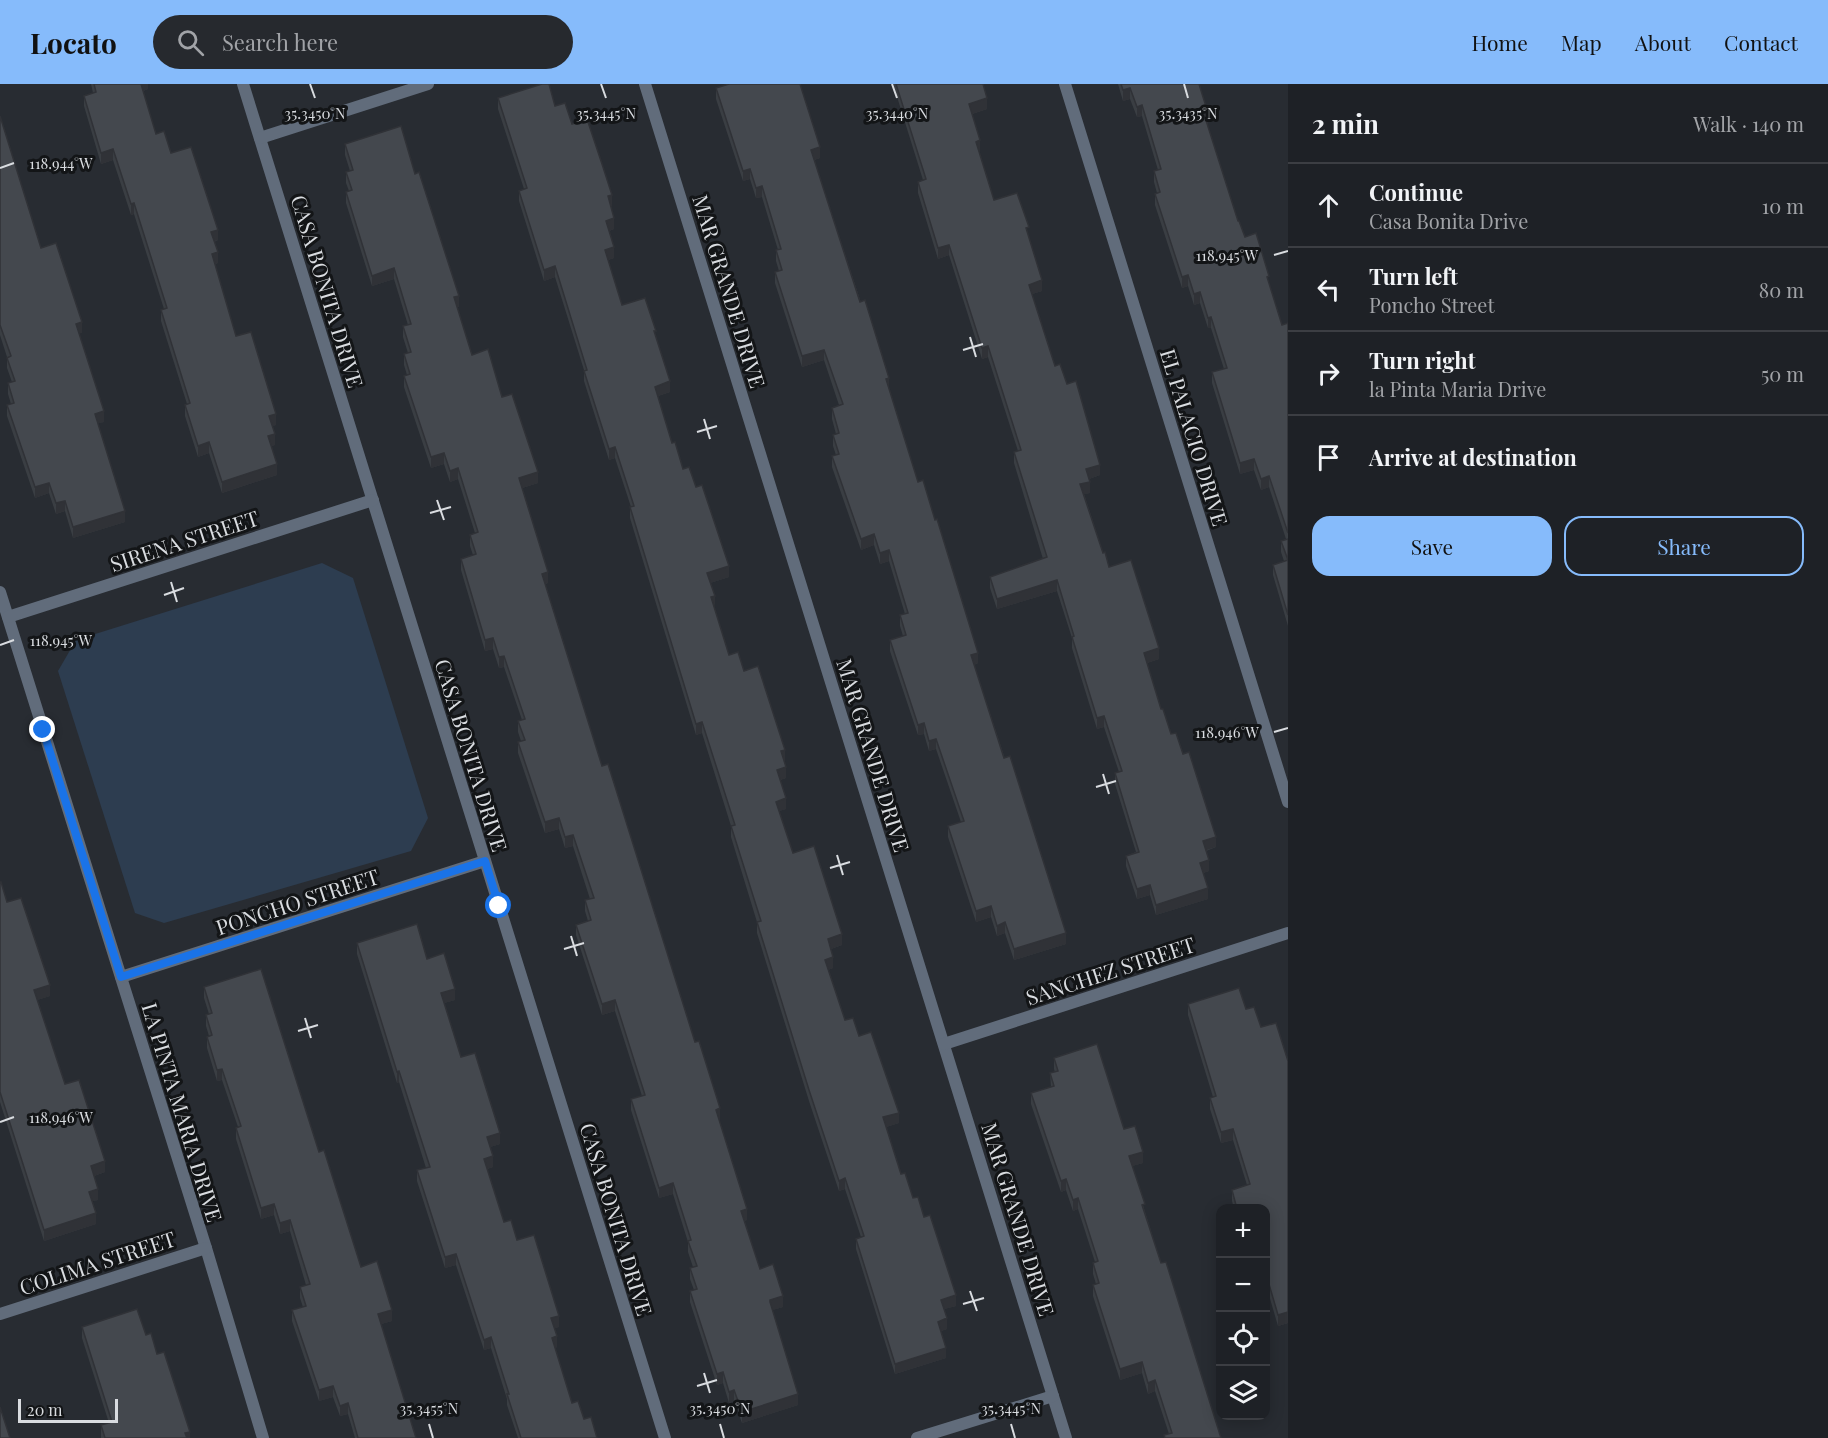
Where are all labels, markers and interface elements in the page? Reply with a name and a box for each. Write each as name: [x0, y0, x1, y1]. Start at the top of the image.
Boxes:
search box: [153, 15, 573, 69]
text: Locato: [30, 24, 117, 61]
icon: search: [174, 26, 207, 59]
text: Search here: [222, 27, 338, 57]
text: Home: [1472, 28, 1528, 56]
text: Map: [1561, 28, 1602, 56]
text: About: [1635, 28, 1691, 56]
text: Contact: [1724, 28, 1798, 56]
text: 35.3450°N: [284, 103, 346, 123]
text: 35.3445°N: [576, 103, 636, 123]
text: 35.3440°N: [866, 103, 929, 123]
text: 35.3435°N: [1158, 103, 1218, 123]
text: 2 min: [1312, 106, 1379, 141]
text: Walk · 140 m: [1693, 110, 1804, 137]
text: 118.944°W: [29, 153, 93, 173]
text: Continue: [1369, 177, 1463, 207]
icon: ahead: [1312, 189, 1345, 222]
street label: CASA BONITA DRIVE: [285, 191, 371, 391]
street label: MAR GRANDE DRIVE: [687, 191, 773, 391]
text: 10 m: [1762, 192, 1804, 219]
text: Casa Bonita Drive: [1369, 207, 1528, 234]
text: 118.945°W: [1196, 245, 1259, 265]
text: Turn left: [1369, 261, 1458, 291]
icon: left: [1312, 273, 1345, 306]
text: 80 m: [1759, 276, 1804, 303]
text: Poncho Street: [1369, 291, 1495, 318]
street label: EL PALACIO DRIVE: [1155, 345, 1235, 529]
text: Turn right: [1369, 345, 1475, 375]
icon: right: [1312, 357, 1345, 390]
text: 50 m: [1761, 360, 1804, 387]
text: la Pinta Maria Drive: [1369, 375, 1546, 402]
icon: arrive: [1312, 441, 1345, 474]
text: Arrive at destination: [1369, 442, 1577, 472]
street label: SIRENA STREET: [106, 503, 262, 577]
button: Save: [1312, 516, 1552, 576]
button: Share: [1564, 516, 1804, 576]
text: 118.945°W: [30, 630, 93, 650]
street label: CASA BONITA DRIVE: [429, 655, 515, 855]
street label: MAR GRANDE DRIVE: [831, 655, 917, 855]
route end: [29, 716, 55, 742]
text: 118.946°W: [1195, 722, 1259, 742]
street label: PONCHO STREET: [212, 861, 382, 941]
route start: [485, 892, 511, 918]
street label: SANCHEZ STREET: [1022, 929, 1198, 1011]
street label: LA PINTA MARIA DRIVE: [136, 999, 230, 1225]
text: 118.946°W: [29, 1107, 93, 1127]
street label: CASA BONITA DRIVE: [574, 1119, 660, 1319]
street label: MAR GRANDE DRIVE: [976, 1119, 1062, 1319]
map controls: [1216, 1204, 1270, 1420]
button: +: [1216, 1204, 1270, 1258]
street label: COLIMA STREET: [15, 1224, 179, 1300]
button: −: [1216, 1258, 1270, 1312]
button: locate: [1216, 1312, 1270, 1366]
button: layers: [1216, 1366, 1270, 1420]
scale bar: [18, 1396, 118, 1424]
text: 35.3455°N: [400, 1398, 459, 1418]
text: 35.3450°N: [689, 1398, 751, 1418]
text: 35.3445°N: [981, 1398, 1041, 1418]
text: 20 m: [27, 1399, 62, 1420]

